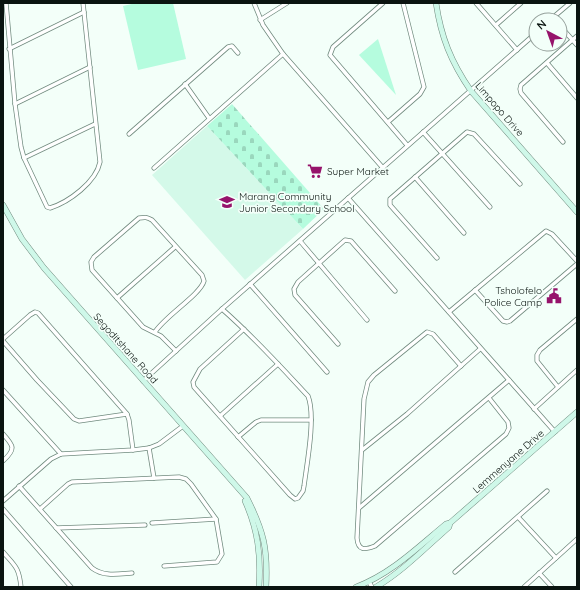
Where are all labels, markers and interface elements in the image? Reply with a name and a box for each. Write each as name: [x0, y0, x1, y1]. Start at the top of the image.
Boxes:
north arrow: [528, 12, 568, 52]
text: N: [534, 17, 549, 32]
street label: Limpopo Drive: [473, 80, 527, 139]
supermarket icon: Super Market: [306, 162, 324, 180]
place label: Super Market: [327, 165, 390, 178]
place label: Marang Community Junior Secondary School: [239, 190, 354, 215]
school or university icon: Marang Community Junior Secondary School: [218, 193, 236, 211]
place label: Tsholofelo Police Camp: [484, 284, 542, 309]
public building icon: Tsholofelo Police Camp: [545, 287, 563, 305]
street label: Segoditshane Road: [91, 310, 161, 386]
street label: Lemmenyane Drive: [470, 427, 547, 496]

